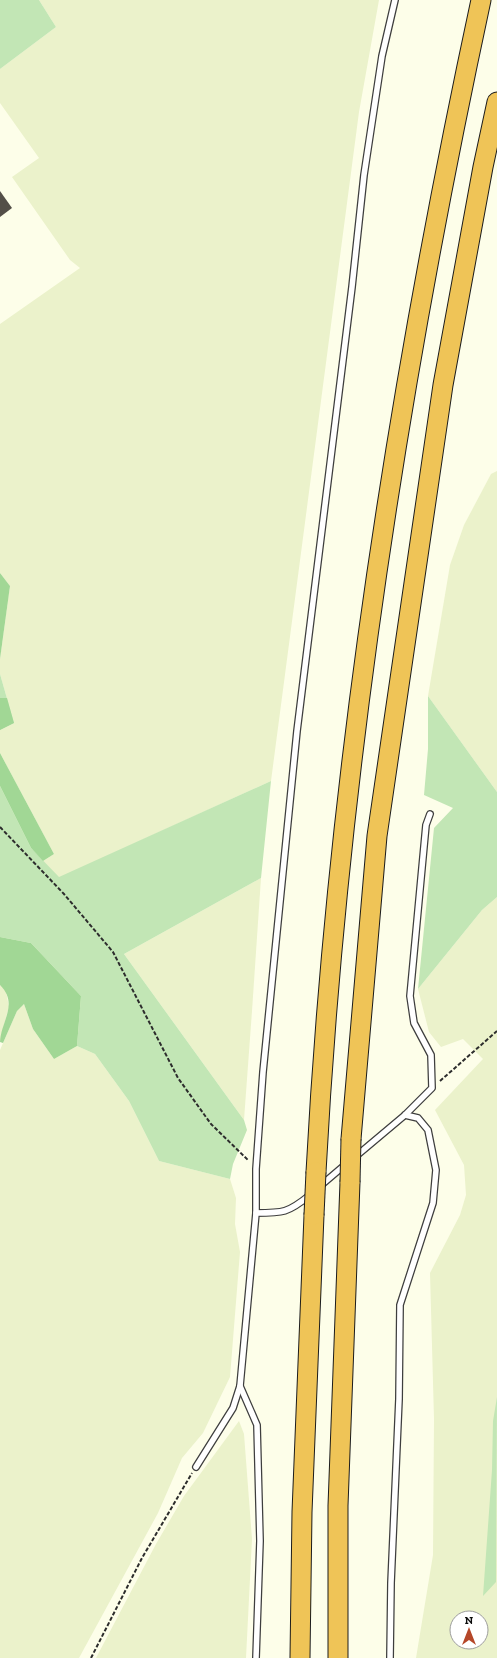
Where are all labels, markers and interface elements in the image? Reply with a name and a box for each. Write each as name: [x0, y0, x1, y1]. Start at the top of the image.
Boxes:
north arrow: [449, 1610, 489, 1650]
text: N: [465, 1614, 474, 1627]

